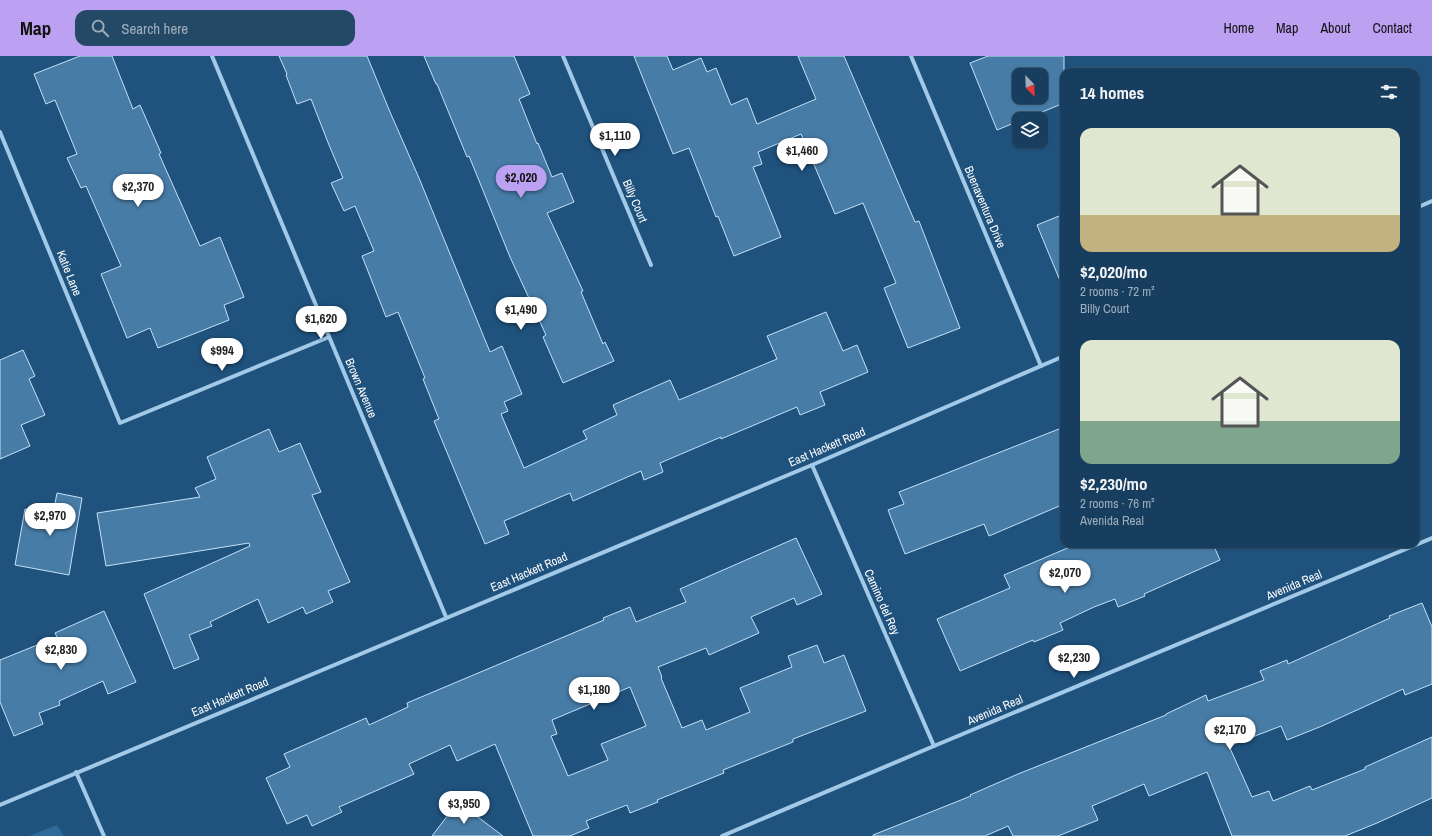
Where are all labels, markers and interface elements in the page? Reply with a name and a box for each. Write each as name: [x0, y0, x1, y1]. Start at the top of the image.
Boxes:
search box: [75, 10, 355, 46]
text: Map: [20, 15, 51, 41]
icon: search: [89, 17, 111, 39]
text: Search here: [121, 18, 188, 39]
text: Home: [1223, 19, 1254, 37]
text: Map: [1276, 19, 1298, 37]
text: About: [1320, 19, 1350, 37]
text: Contact: [1372, 19, 1412, 37]
north arrow: [1012, 68, 1048, 104]
map controls: [1012, 68, 1048, 148]
text: 14 homes: [1080, 81, 1144, 104]
icon: filters: [1378, 81, 1400, 103]
button: layers: [1012, 112, 1048, 148]
pin: $1,110: [582, 123, 648, 157]
text: $1,110: [599, 127, 631, 144]
pin: $1,460: [769, 138, 835, 172]
text: $1,460: [786, 142, 818, 159]
icon: home: [1204, 154, 1276, 226]
street label: Buenaventura Drive: [961, 164, 1009, 250]
pin: $2,020: [488, 165, 554, 199]
text: $2,020: [505, 169, 537, 186]
pin: $2,370: [105, 174, 171, 208]
street label: Billy Court: [619, 177, 651, 225]
text: $2,370: [122, 178, 154, 195]
street label: Katie Lane: [53, 248, 85, 298]
text: $2,020/mo: [1080, 260, 1147, 283]
text: 2 rooms · 72 m²: [1080, 283, 1155, 300]
pin: $1,490: [488, 297, 554, 331]
text: Billy Court: [1080, 300, 1129, 317]
text: $1,490: [505, 301, 537, 318]
pin: $1,620: [288, 306, 354, 340]
text: $1,620: [305, 310, 337, 327]
pin: $994: [198, 338, 246, 372]
text: $994: [210, 342, 234, 359]
street label: Brown Avenue: [341, 356, 381, 420]
icon: home: [1204, 366, 1276, 438]
street label: East Hackett Road: [786, 424, 868, 470]
text: $2,230/mo: [1080, 472, 1147, 495]
text: 2 rooms · 76 m²: [1080, 495, 1155, 512]
pin: $2,970: [17, 503, 83, 537]
text: $2,970: [34, 507, 66, 524]
text: Avenida Real: [1080, 512, 1144, 529]
street label: East Hackett Road: [488, 549, 570, 595]
pin: $2,070: [1032, 560, 1098, 594]
text: $2,070: [1049, 564, 1081, 581]
street label: Avenida Real: [1263, 566, 1324, 604]
street label: Camino del Rey: [860, 567, 904, 638]
pin: $2,830: [28, 637, 94, 671]
text: $2,830: [45, 641, 77, 658]
pin: $2,230: [1041, 645, 1107, 679]
text: $2,230: [1058, 649, 1090, 666]
street label: East Hackett Road: [189, 674, 271, 720]
pin: $1,180: [561, 677, 627, 711]
text: $1,180: [578, 681, 610, 698]
street label: Avenida Real: [964, 691, 1025, 729]
pin: $2,170: [1197, 717, 1263, 751]
text: $2,170: [1214, 721, 1246, 738]
pin: $3,950: [431, 791, 497, 825]
text: $3,950: [448, 795, 480, 812]

